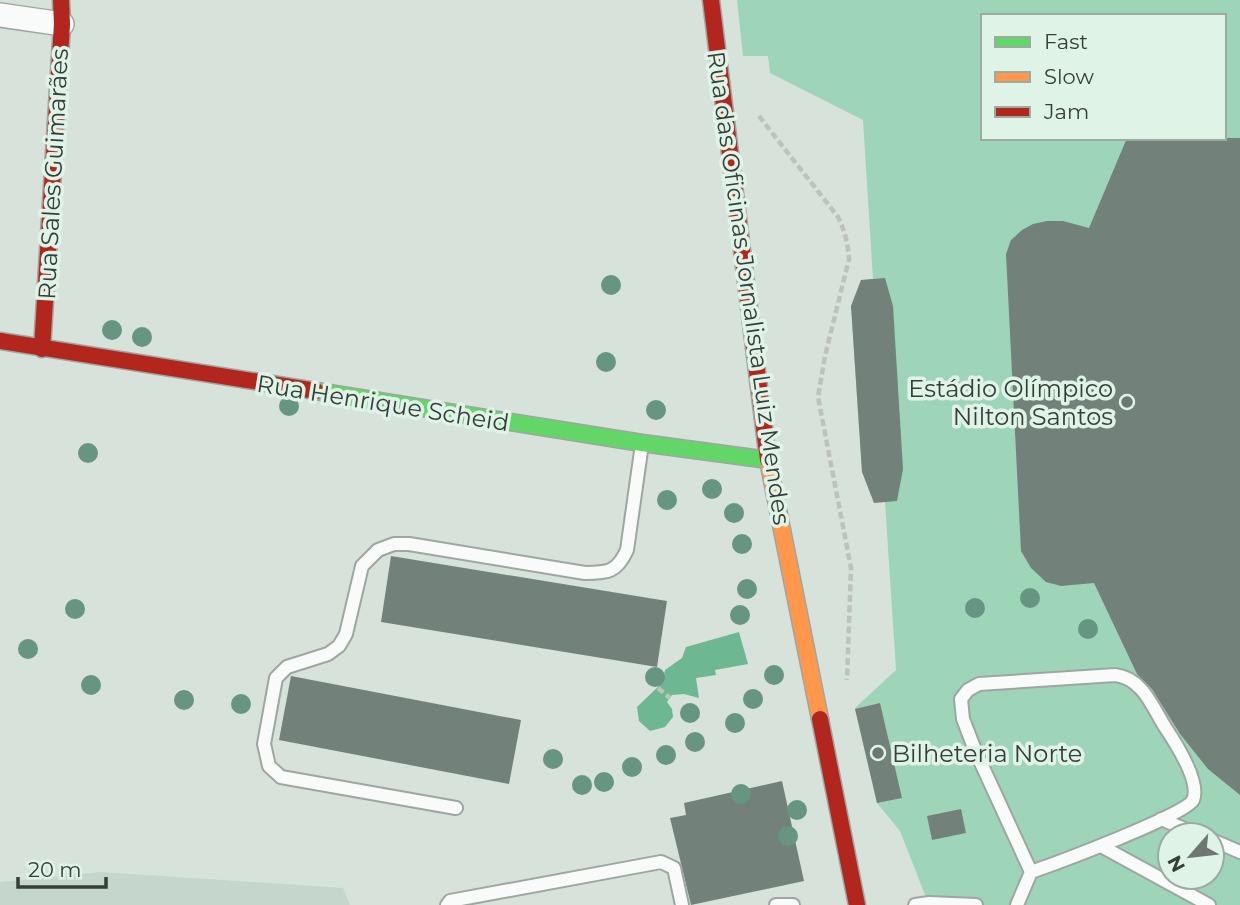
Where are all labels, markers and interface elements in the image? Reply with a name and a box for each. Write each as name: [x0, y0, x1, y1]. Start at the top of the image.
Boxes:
legend: [981, 14, 1226, 140]
text: Fast: [1044, 29, 1088, 54]
street label: Rua Sales Guimarães: [32, 48, 74, 300]
street label: Rua das Oficinas Jornalista Luiz Mendes: [701, 49, 797, 527]
text: Slow: [1044, 64, 1094, 89]
text: Jam: [1043, 99, 1089, 124]
street label: Rua Henrique Scheid: [255, 369, 511, 437]
place label: Estádio Olímpico Nilton Santos: [908, 374, 1113, 431]
marker: Estádio Olímpico Nilton Santos: [1119, 394, 1135, 410]
place label: Bilheteria Norte: [892, 739, 1082, 768]
marker: Bilheteria Norte: [870, 745, 886, 761]
north arrow: [1156, 821, 1226, 891]
scale bar: [18, 846, 105, 890]
text: N: [1163, 852, 1190, 876]
text: 20 m: [28, 857, 82, 882]

